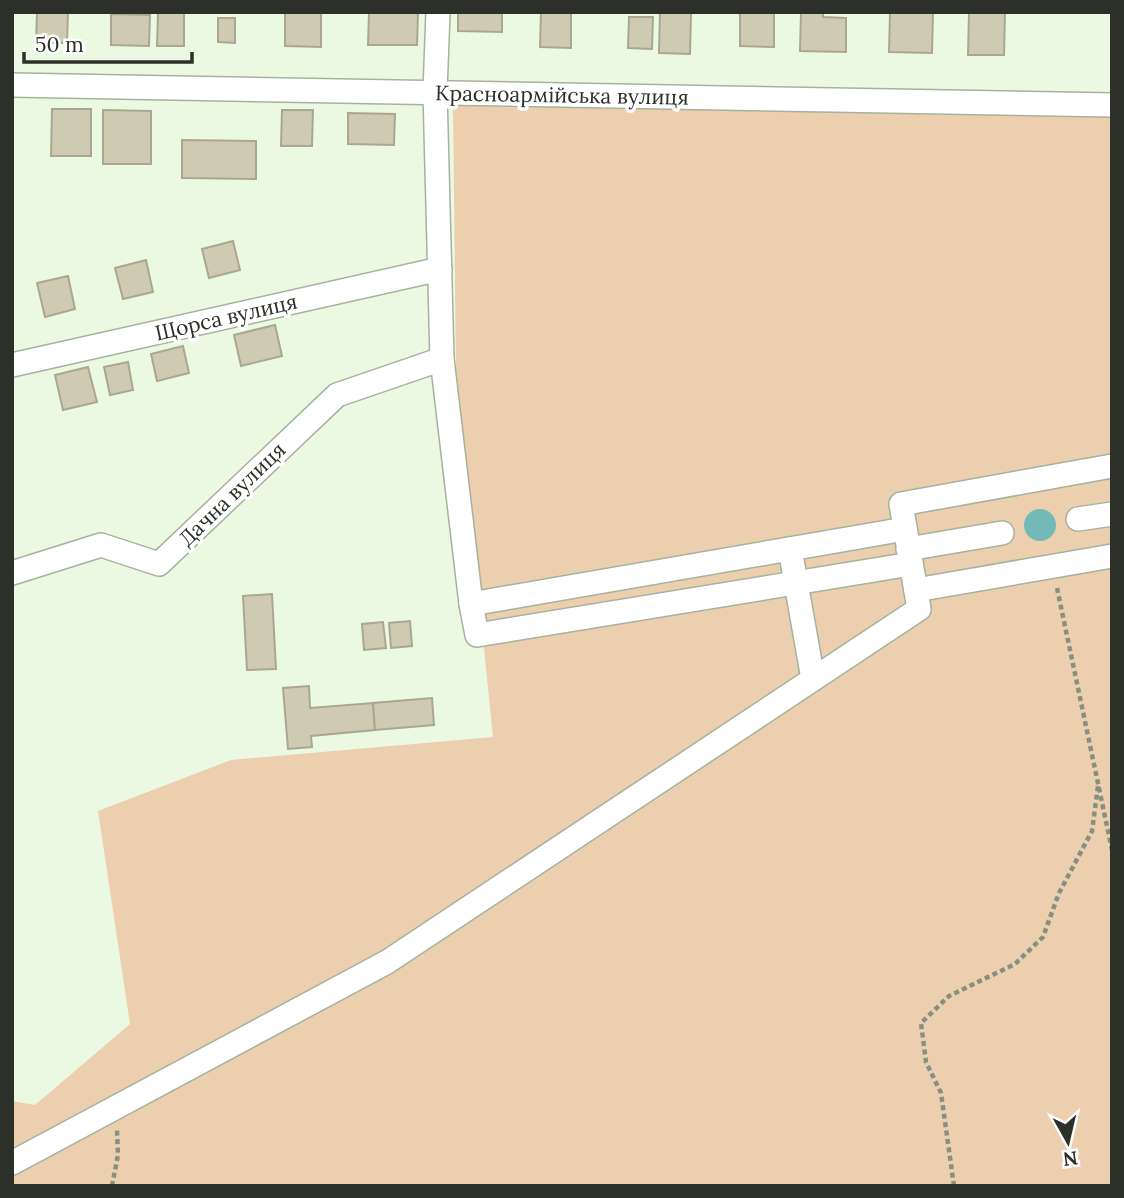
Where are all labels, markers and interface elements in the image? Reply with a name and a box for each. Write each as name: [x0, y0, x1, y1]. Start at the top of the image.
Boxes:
scale bar: [24, 21, 192, 65]
text: 50 m: [35, 31, 84, 58]
street label: Красноармійська вулиця: [435, 79, 689, 111]
street label: Щорса вулиця: [152, 288, 300, 346]
street label: Дачна вулиця: [173, 436, 291, 552]
north arrow: [1033, 1107, 1103, 1177]
text: N: [1061, 1146, 1079, 1172]

